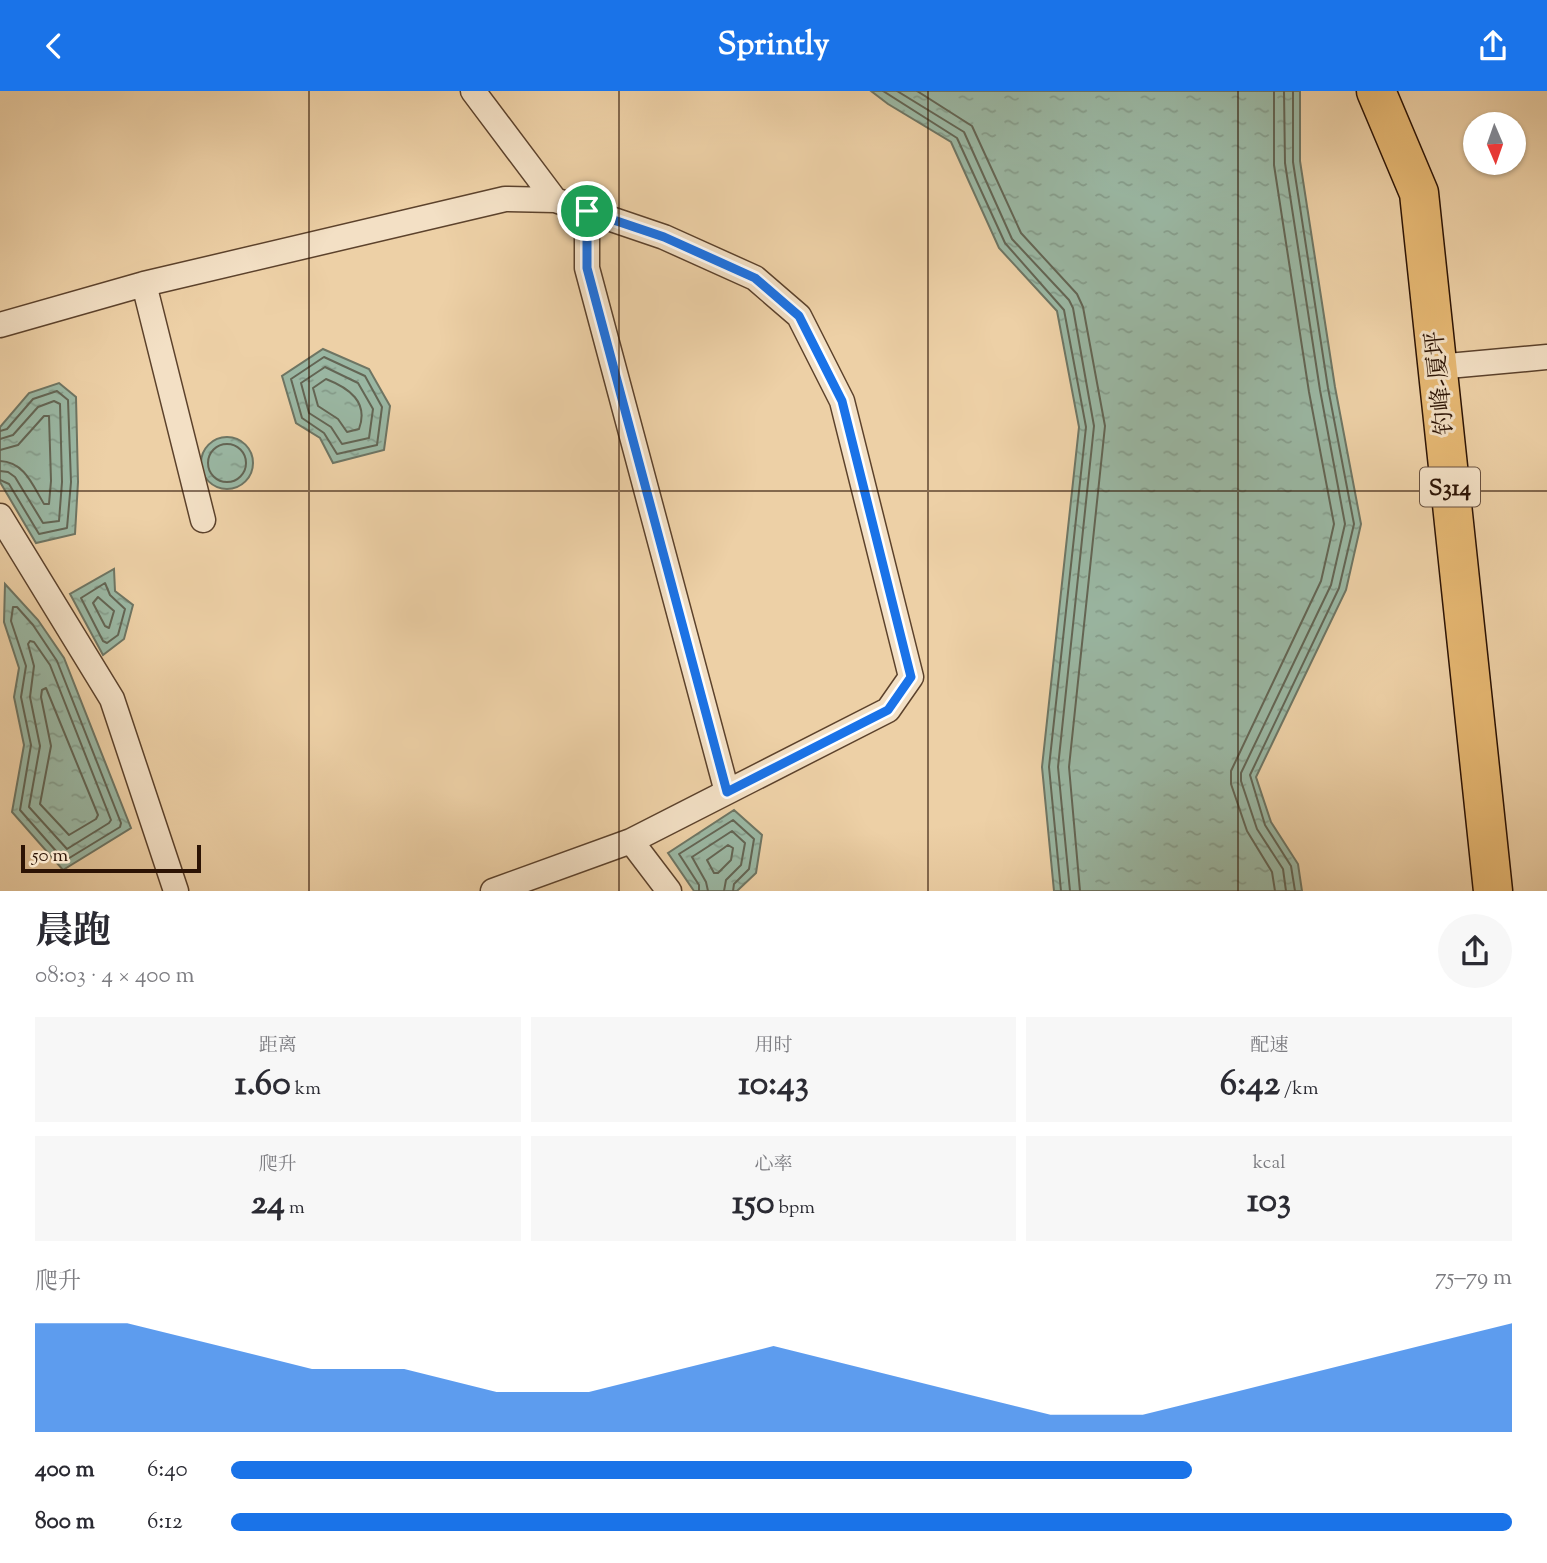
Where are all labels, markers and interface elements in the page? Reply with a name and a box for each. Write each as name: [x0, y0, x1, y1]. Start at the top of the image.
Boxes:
text: Sprintly: [717, 23, 830, 69]
icon: back: [35, 27, 73, 65]
icon: share: [1474, 27, 1512, 65]
north arrow: [1463, 112, 1526, 175]
map controls: [1463, 112, 1526, 175]
pin: [557, 181, 617, 241]
icon: arrive: [568, 192, 606, 230]
street label: 钓峰-厦坪: [1419, 329, 1463, 436]
road number: S314: [1420, 467, 1480, 507]
scale bar: [21, 842, 201, 874]
text: 50 m: [32, 843, 68, 870]
text: 晨跑: [35, 907, 111, 961]
button: share: [1438, 914, 1512, 988]
text: 08:03 · 4 × 400 m: [35, 960, 195, 993]
text: 距离: [259, 1033, 297, 1060]
text: 用时: [754, 1033, 793, 1060]
text: 配速: [1250, 1033, 1288, 1060]
text: 1.60: [235, 1060, 291, 1111]
text: 10:43: [738, 1060, 809, 1111]
text: 6:42: [1220, 1060, 1280, 1111]
text: km: [291, 1076, 321, 1103]
text: /km: [1280, 1076, 1318, 1103]
text: kcal: [1253, 1150, 1285, 1177]
text: 爬升: [259, 1152, 297, 1179]
text: 心率: [754, 1152, 793, 1179]
text: 103: [1247, 1177, 1291, 1228]
text: 24: [251, 1179, 285, 1230]
text: 150: [732, 1179, 774, 1230]
text: m: [285, 1195, 305, 1222]
text: bpm: [774, 1195, 815, 1222]
text: 75–79 m: [1435, 1262, 1512, 1295]
text: 爬升: [35, 1266, 81, 1299]
text: 400 m: [35, 1454, 95, 1487]
text: 6:40: [147, 1454, 188, 1487]
text: 800 m: [35, 1506, 95, 1539]
text: 6:12: [147, 1506, 183, 1539]

